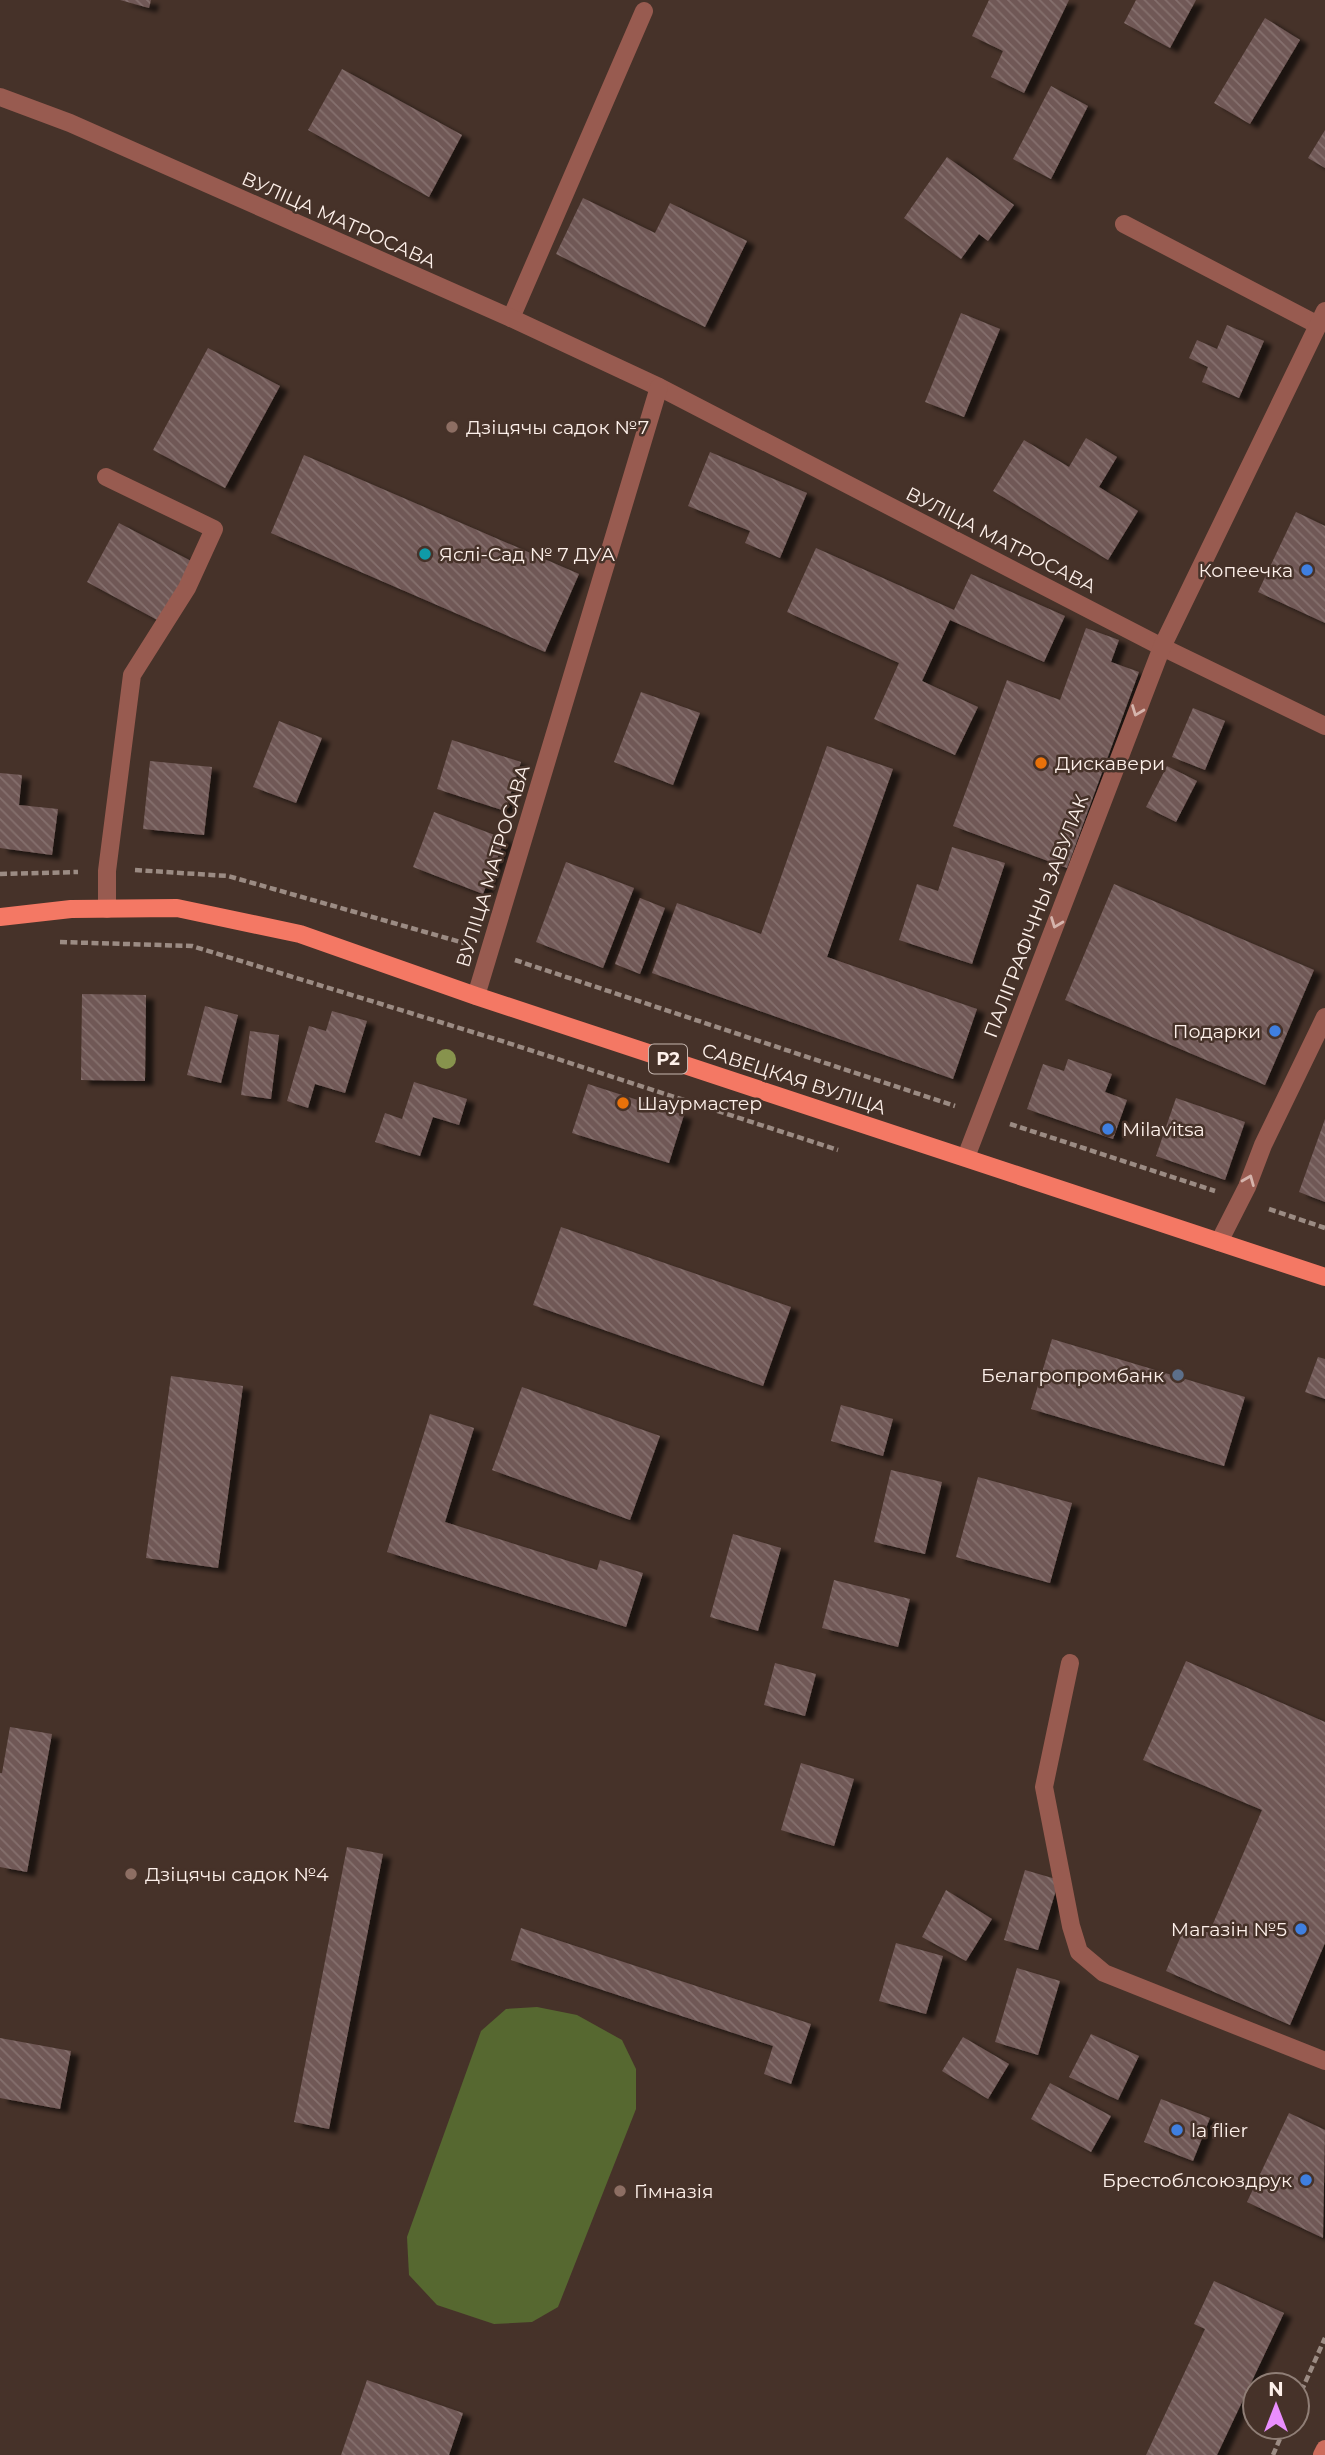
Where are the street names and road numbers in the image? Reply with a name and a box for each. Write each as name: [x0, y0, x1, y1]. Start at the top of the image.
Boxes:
street label: ВУЛІЦА МАТРОСАВА: [238, 167, 440, 273]
street label: ВУЛІЦА МАТРОСАВА: [902, 482, 1100, 598]
street label: ВУЛІЦА МАТРОСАВА: [451, 762, 535, 970]
street label: ПАЛІГРАФІЧНЫ ЗАВУЛАК: [979, 791, 1093, 1041]
street label: САВЕЦКАЯ ВУЛІЦА: [699, 1038, 889, 1120]
road number: Р2: [649, 1044, 687, 1074]

